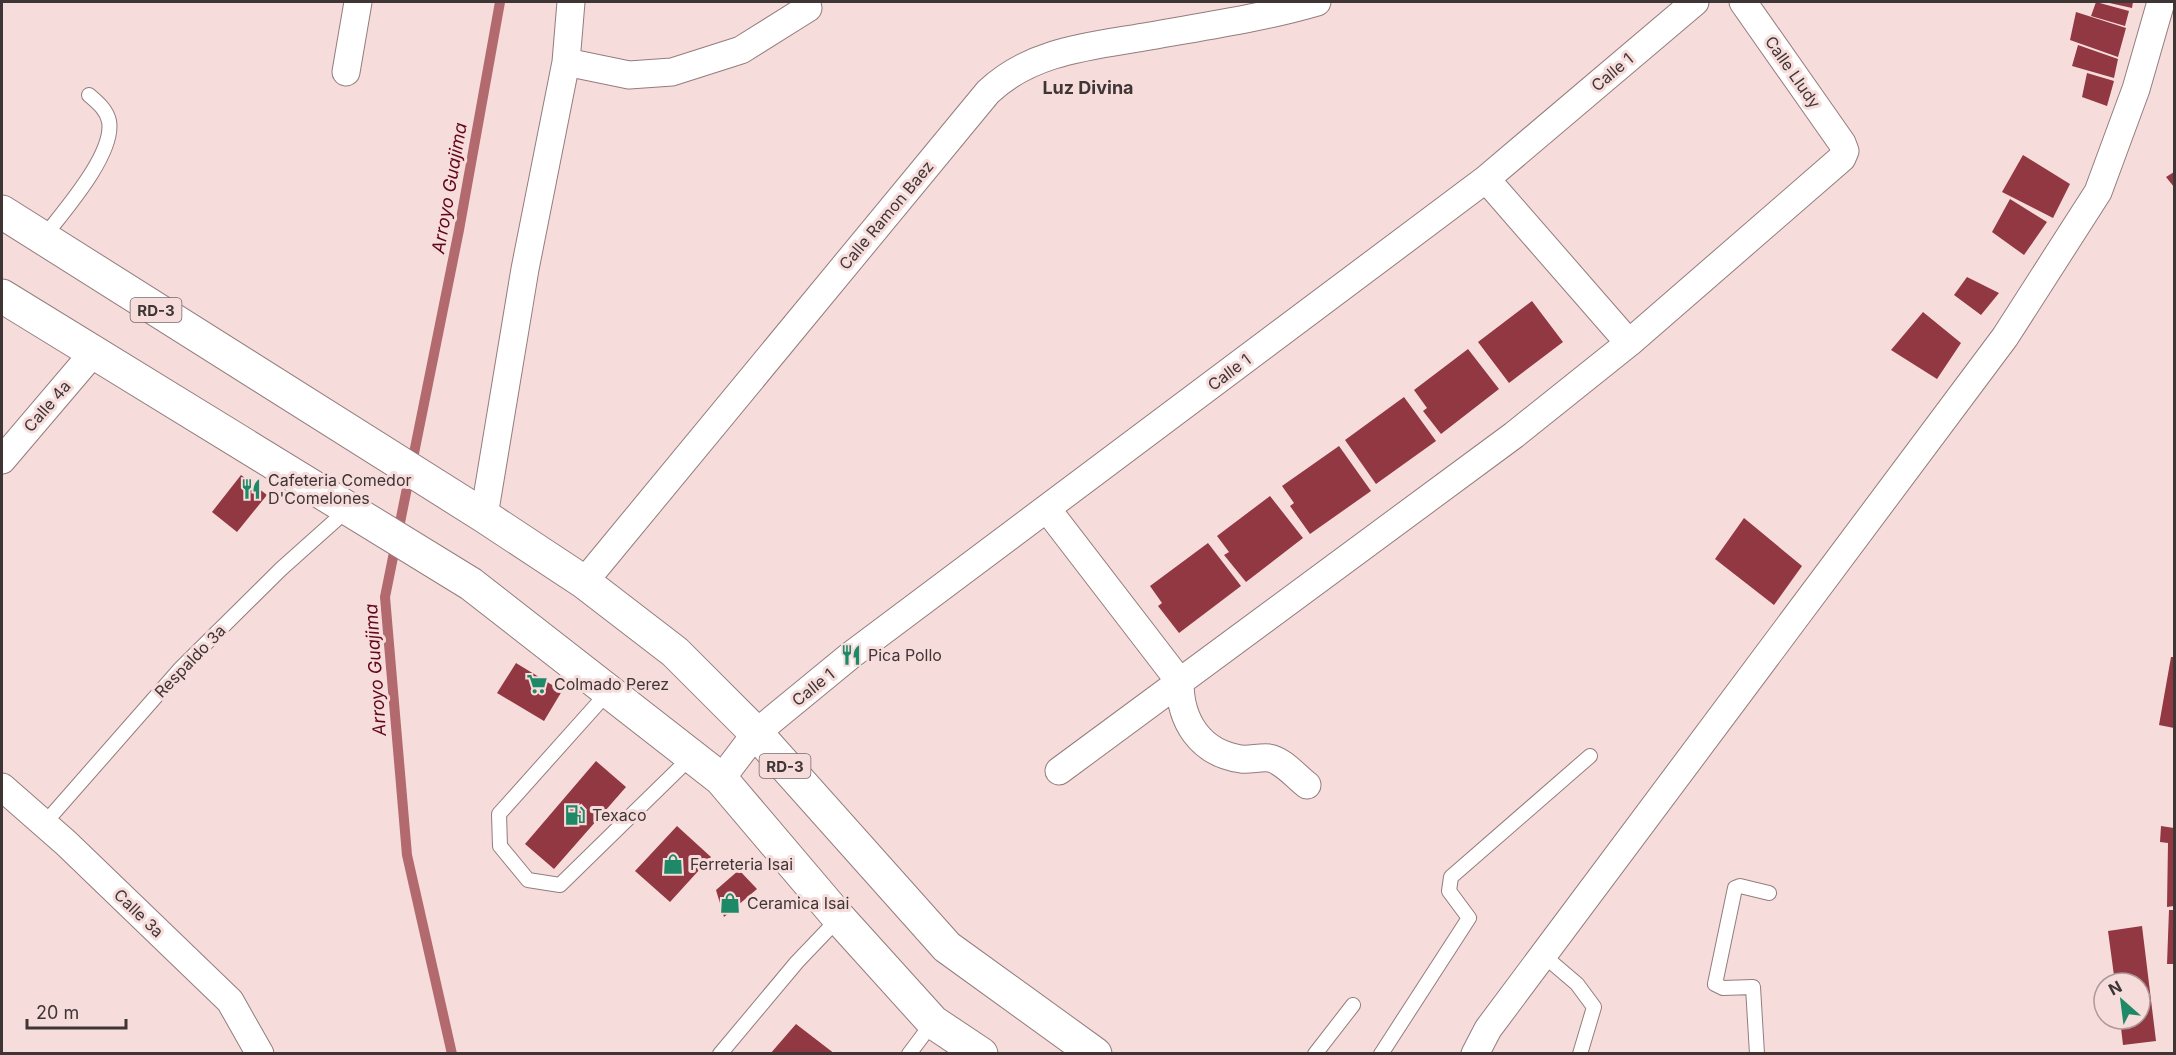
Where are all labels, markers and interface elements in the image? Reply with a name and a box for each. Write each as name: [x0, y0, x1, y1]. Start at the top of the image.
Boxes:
street label: Calle Lludy: [1761, 32, 1825, 112]
street label: Calle 1: [1587, 49, 1637, 95]
district label: Luz Divina: [1042, 77, 1134, 98]
water label: Arroyo Guajima: [427, 121, 471, 256]
street label: Calle Ramon Baez: [834, 156, 938, 274]
road number: RD-3: [130, 298, 182, 322]
street label: Calle 1: [1204, 349, 1254, 395]
street label: Calle 4a: [19, 376, 75, 436]
place label: Cafeteria Comedor D'Comelones: [268, 470, 412, 508]
restaurant icon: Cafeteria Comedor D'Comelones: [239, 477, 263, 501]
water label: Arroyo Guajima: [360, 603, 390, 738]
street label: Respaldo 3a: [150, 620, 230, 702]
restaurant icon: Pica Pollo: [839, 643, 863, 667]
place label: Pica Pollo: [868, 645, 942, 665]
street label: Calle 1: [788, 664, 838, 710]
supermarket icon: Colmado Perez: [525, 672, 549, 696]
place label: Colmado Perez: [554, 674, 669, 694]
road number: RD-3: [760, 754, 810, 778]
fuel station icon: Texaco: [563, 803, 587, 827]
place label: Texaco: [592, 805, 647, 825]
shop icon: Ferreteria Isai: [661, 852, 685, 876]
place label: Ferreteria Isai: [690, 854, 793, 874]
street label: Calle 3a: [110, 885, 168, 941]
shop icon: Ceramica Isai: [718, 891, 742, 915]
place label: Ceramica Isai: [747, 893, 849, 913]
north arrow: [2092, 971, 2152, 1031]
text: N: [2105, 976, 2125, 999]
scale bar: [27, 992, 126, 1030]
text: 20 m: [36, 1002, 79, 1023]

